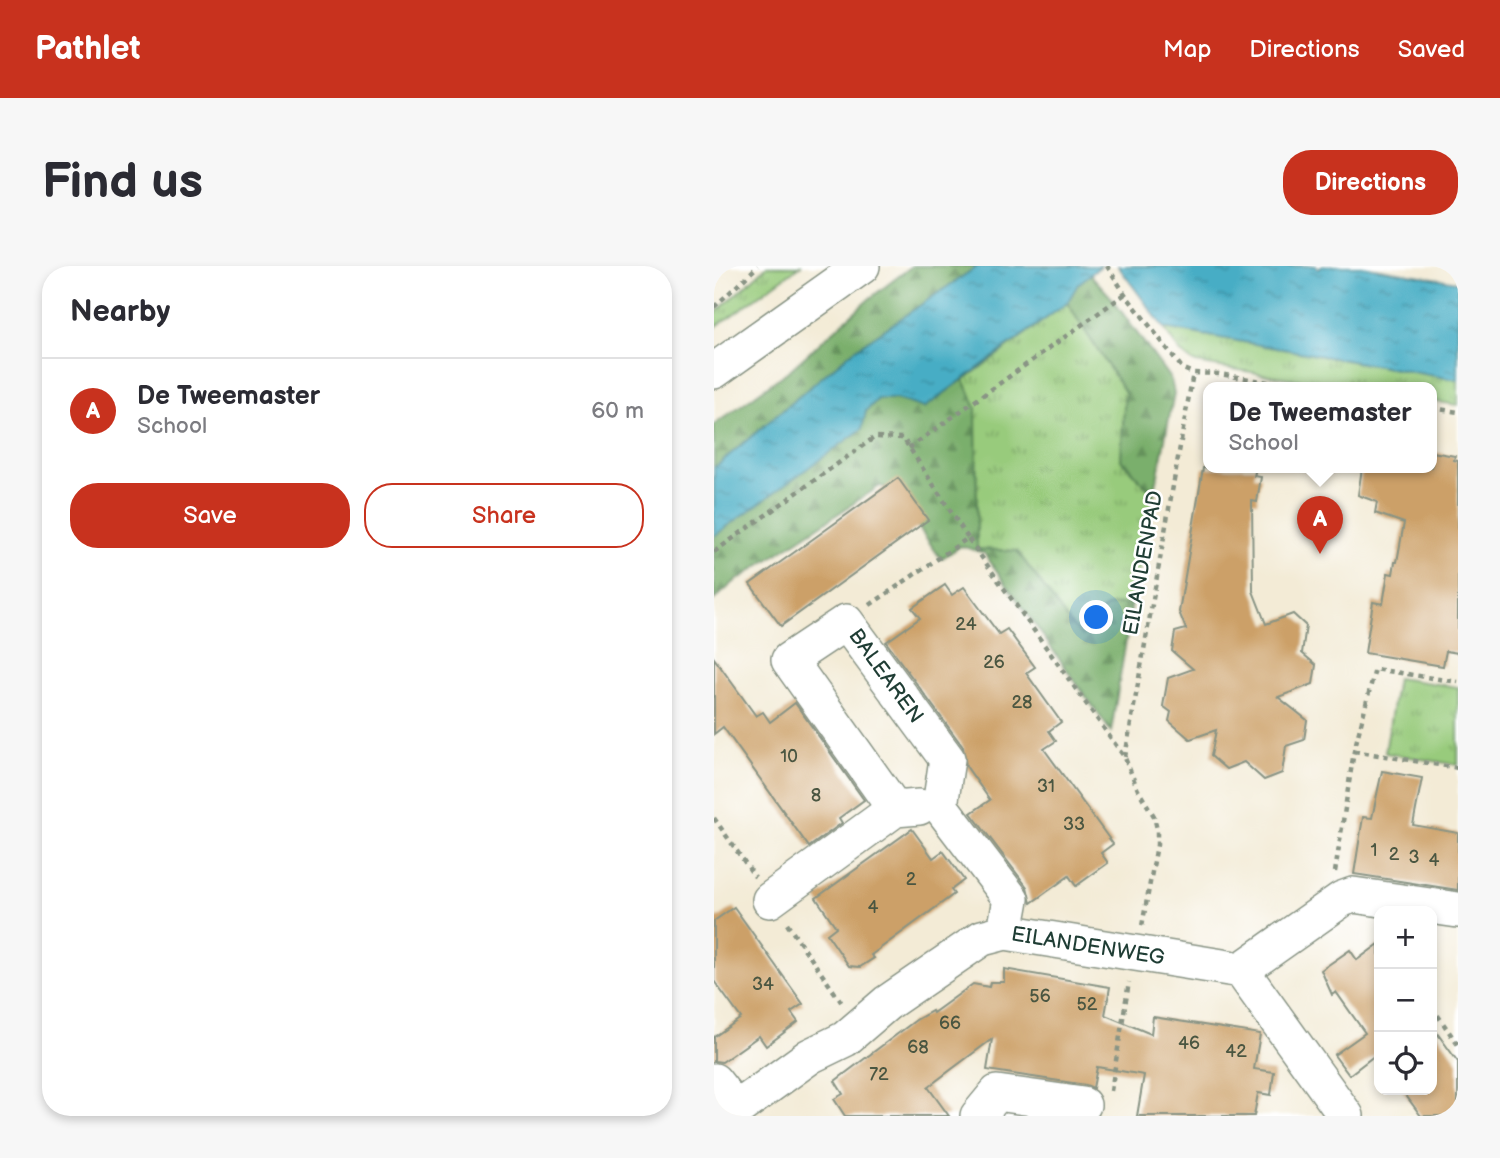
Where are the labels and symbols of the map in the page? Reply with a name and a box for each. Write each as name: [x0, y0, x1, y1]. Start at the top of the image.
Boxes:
street label: EILANDENPAD: [1118, 489, 1168, 637]
pin: A: [1297, 496, 1343, 554]
your location: [1079, 600, 1113, 634]
house number: 24: [955, 614, 977, 635]
street label: BALEAREN: [843, 624, 929, 728]
house number: 26: [983, 652, 1005, 673]
house number: 28: [1011, 692, 1033, 713]
house number: 10: [780, 746, 798, 767]
house number: 31: [1037, 776, 1055, 797]
house number: 8: [811, 785, 821, 806]
house number: 33: [1063, 814, 1085, 835]
house number: 1: [1371, 840, 1377, 861]
house number: 2: [1389, 844, 1400, 865]
house number: 3: [1408, 847, 1420, 868]
house number: 4: [1429, 850, 1440, 871]
house number: 2: [906, 869, 917, 890]
house number: 4: [868, 897, 879, 918]
street label: EILANDENWEG: [1010, 922, 1167, 970]
house number: 34: [752, 974, 774, 995]
house number: 56: [1029, 986, 1051, 1007]
house number: 52: [1077, 994, 1098, 1015]
house number: 66: [939, 1013, 961, 1034]
house number: 46: [1178, 1033, 1200, 1054]
house number: 68: [907, 1037, 929, 1058]
house number: 42: [1225, 1041, 1247, 1062]
house number: 72: [869, 1064, 889, 1085]

